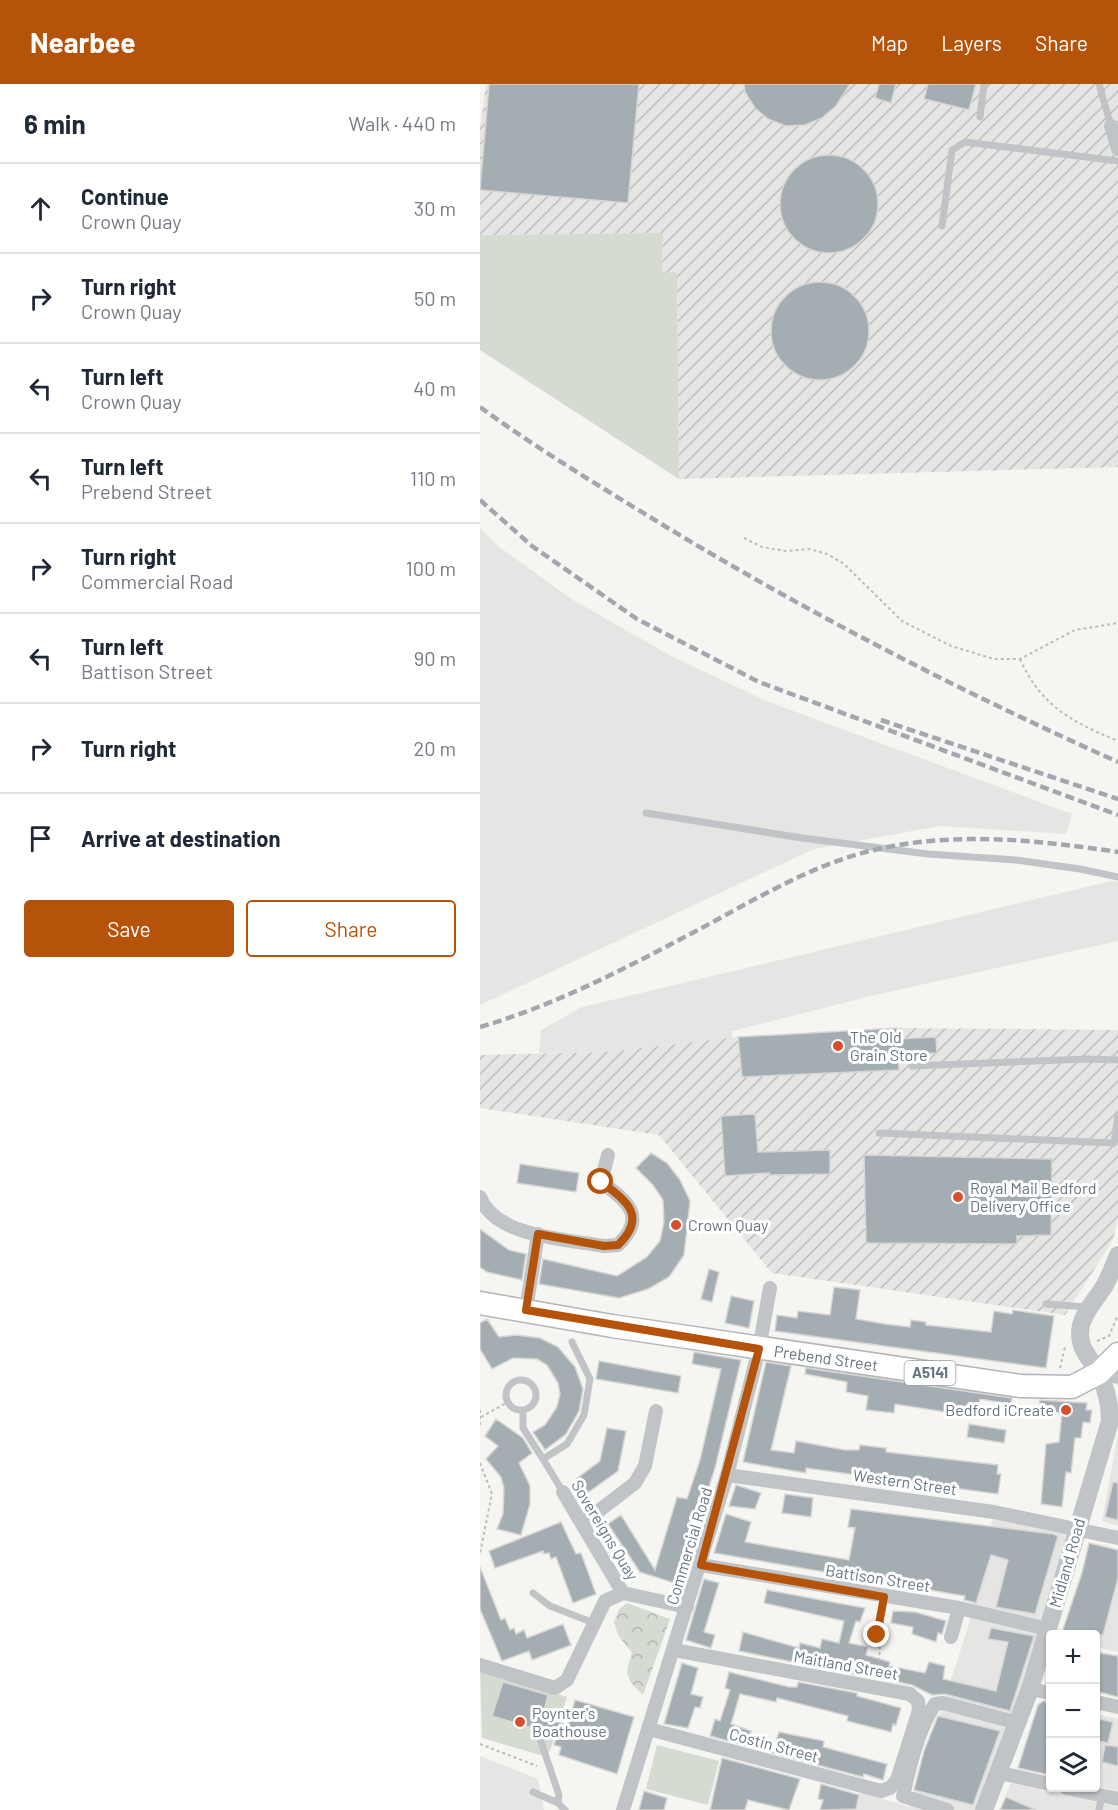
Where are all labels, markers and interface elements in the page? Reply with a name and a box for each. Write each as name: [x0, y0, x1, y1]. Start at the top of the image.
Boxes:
text: Nearbee: [30, 25, 136, 59]
text: Map: [871, 30, 908, 55]
text: Layers: [941, 30, 1002, 55]
text: Share: [1035, 30, 1088, 55]
text: 6 min: [24, 108, 86, 139]
text: Walk · 440 m: [348, 111, 456, 135]
text: Continue: [81, 183, 169, 209]
icon: ahead: [24, 192, 57, 225]
text: 30 m: [414, 196, 456, 220]
text: Crown Quay: [81, 209, 182, 233]
text: Turn right: [81, 273, 176, 299]
icon: right: [24, 282, 57, 315]
text: 50 m: [414, 286, 456, 310]
text: Crown Quay: [81, 299, 182, 323]
text: Turn left: [81, 363, 164, 389]
icon: left: [24, 372, 57, 405]
text: 40 m: [413, 376, 456, 400]
text: Crown Quay: [81, 389, 182, 413]
text: Turn left: [81, 453, 164, 479]
icon: left: [24, 462, 57, 495]
text: 110 m: [410, 466, 456, 490]
text: Prebend Street: [81, 479, 212, 503]
text: Turn right: [81, 543, 176, 569]
icon: right: [24, 552, 57, 585]
text: 100 m: [406, 556, 456, 580]
text: Commercial Road: [81, 569, 233, 593]
text: Turn left: [81, 633, 164, 659]
icon: left: [24, 642, 57, 675]
text: 90 m: [414, 646, 456, 670]
text: Battison Street: [81, 659, 213, 683]
icon: right: [24, 732, 57, 765]
text: Turn right: [81, 735, 176, 761]
text: 20 m: [413, 736, 456, 760]
icon: arrive: [24, 822, 57, 855]
text: Arrive at destination: [81, 825, 280, 851]
button: Save: [24, 900, 234, 957]
button: Share: [246, 900, 456, 957]
place label: The Old Grain Store: [850, 1027, 928, 1064]
marker: The Old Grain Store: [831, 1039, 845, 1053]
route start: [587, 1168, 613, 1194]
place label: Royal Mail Bedford Delivery Office: [970, 1178, 1096, 1215]
marker: Royal Mail Bedford Delivery Office: [951, 1190, 965, 1204]
place label: Crown Quay: [688, 1215, 769, 1234]
marker: Crown Quay: [669, 1218, 683, 1232]
street label: Prebend Street: [773, 1341, 879, 1374]
road number: A5141: [904, 1361, 956, 1385]
place label: Bedford iCreate: [945, 1400, 1054, 1419]
marker: Bedford iCreate: [1059, 1403, 1073, 1417]
street label: Western Street: [852, 1465, 958, 1498]
street label: Sovereigns Quay: [568, 1476, 643, 1584]
street label: Commercial Road: [662, 1485, 715, 1607]
street label: Midland Road: [1045, 1516, 1088, 1610]
street label: Battison Street: [824, 1560, 932, 1595]
route end: [863, 1621, 889, 1647]
map controls: [1046, 1630, 1100, 1792]
button: +: [1046, 1630, 1100, 1684]
street label: Maitland Street: [792, 1646, 900, 1683]
button: −: [1046, 1684, 1100, 1738]
place label: Poynter's Boathouse: [532, 1703, 607, 1740]
marker: Poynter's Boathouse: [513, 1715, 527, 1729]
street label: Costin Street: [727, 1723, 821, 1766]
button: layers: [1046, 1738, 1100, 1792]

